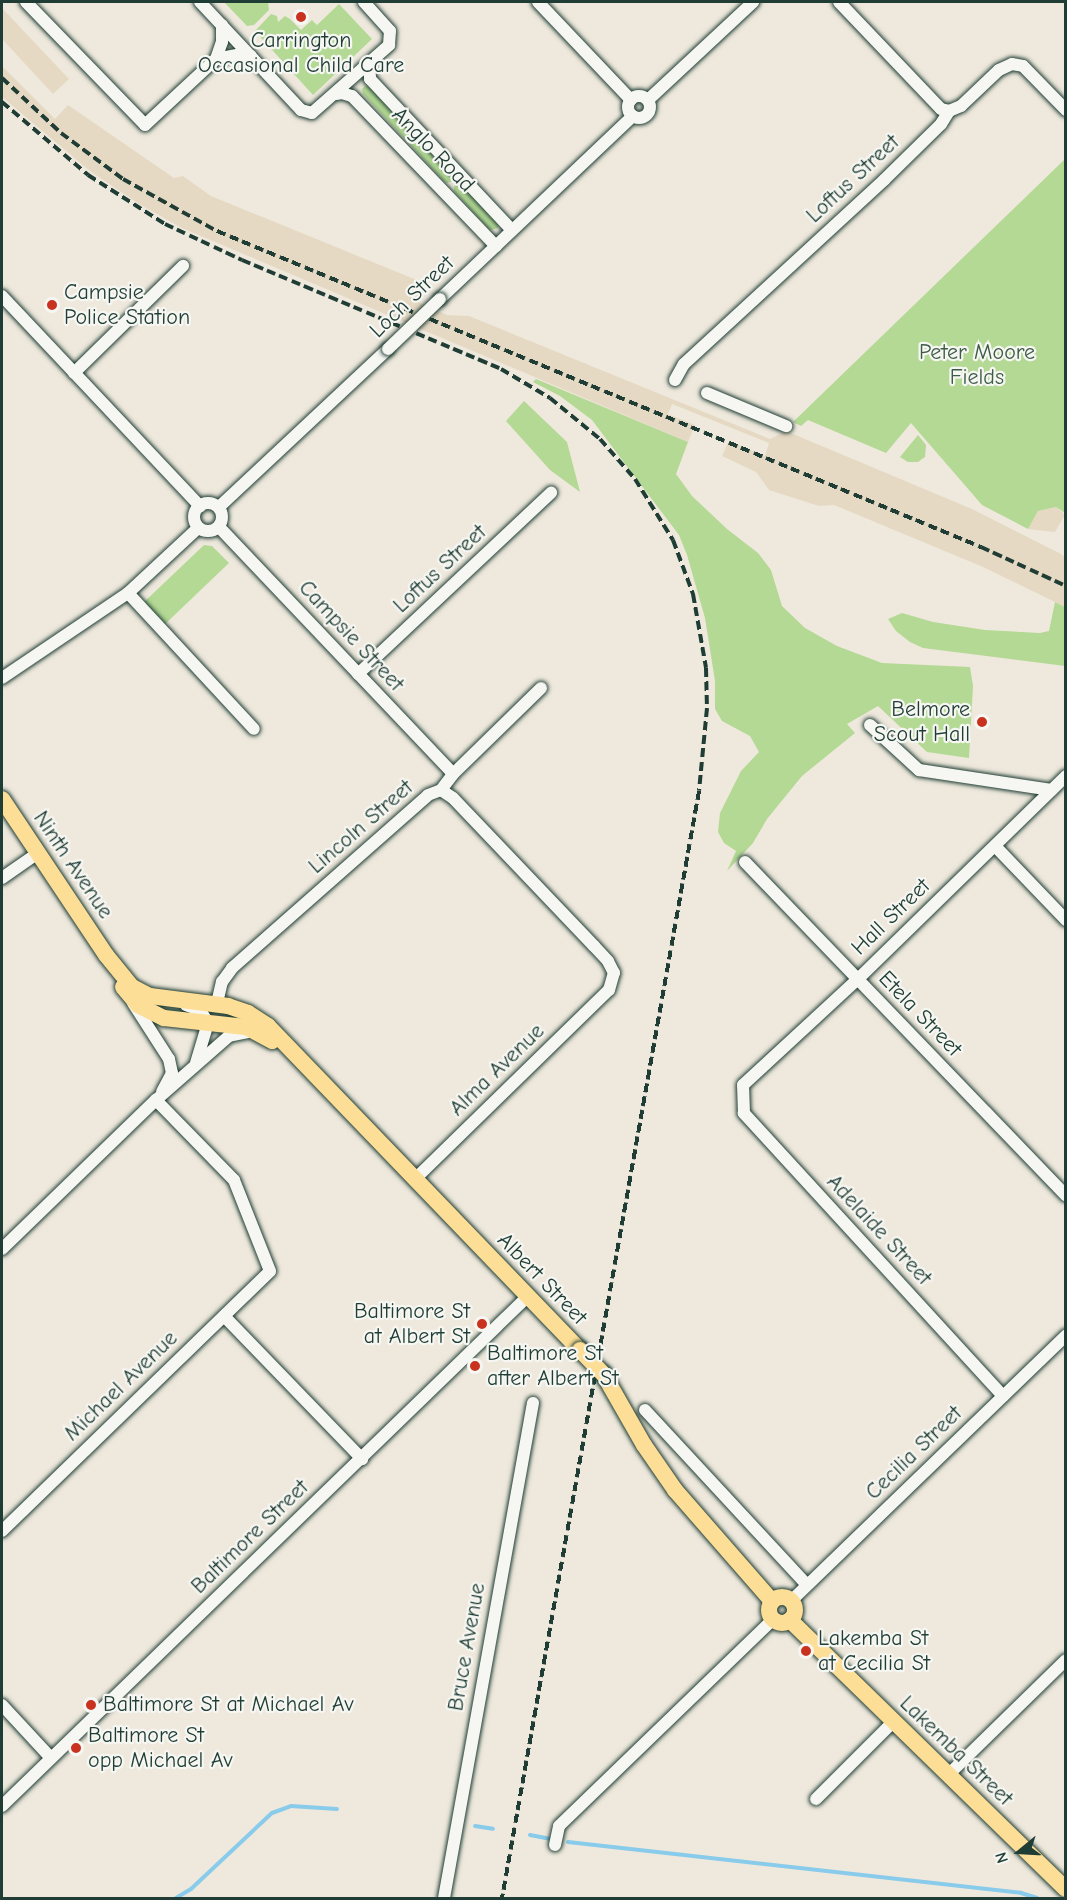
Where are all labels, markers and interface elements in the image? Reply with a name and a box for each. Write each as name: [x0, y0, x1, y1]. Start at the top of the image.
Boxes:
marker: Carrington Occasional Child Care: [294, 10, 308, 24]
place label: Carrington Occasional Child Care: [198, 27, 404, 78]
street label: Anglo Road: [386, 102, 480, 198]
street label: Loftus Street: [801, 129, 905, 229]
street label: Loch Street: [364, 250, 460, 344]
place label: Campsie Police Station: [64, 279, 190, 330]
marker: Campsie Police Station: [45, 298, 59, 312]
park label: Peter Moore Fields: [919, 339, 1035, 390]
street label: Loftus Street: [388, 519, 492, 619]
street label: Campsie Street: [293, 575, 409, 697]
place label: Belmore Scout Hall: [874, 696, 970, 748]
marker: Belmore Scout Hall: [975, 715, 989, 729]
street label: Lincoln Street: [303, 774, 419, 880]
street label: Ninth Avenue: [27, 806, 119, 924]
street label: Hall Street: [846, 873, 936, 961]
street label: Etela Street: [873, 966, 967, 1062]
street label: Alma Avenue: [444, 1018, 550, 1122]
street label: Adelaide Street: [821, 1169, 937, 1291]
street label: Albert Street: [492, 1227, 592, 1331]
place label: Baltimore St at Albert St: [354, 1298, 470, 1350]
marker: Baltimore St at Albert St: [475, 1317, 489, 1331]
street label: Michael Avenue: [59, 1325, 183, 1447]
place label: Baltimore St after Albert St: [487, 1340, 618, 1392]
marker: Baltimore St after Albert St: [468, 1359, 482, 1373]
street label: Cecilia Street: [860, 1401, 968, 1505]
street label: Baltimore Street: [186, 1474, 314, 1600]
street label: Bruce Avenue: [443, 1581, 491, 1713]
place label: Lakemba St at Cecilia St: [818, 1625, 930, 1676]
marker: Lakemba St at Cecilia St: [799, 1644, 813, 1658]
street label: Lakemba Street: [894, 1690, 1018, 1812]
place label: Baltimore St at Michael Av: [103, 1692, 354, 1718]
marker: Baltimore St at Michael Av: [84, 1698, 98, 1712]
place label: Baltimore St opp Michael Av: [88, 1722, 233, 1774]
marker: Baltimore St opp Michael Av: [69, 1741, 83, 1755]
north arrow: [989, 1822, 1049, 1882]
text: N: [992, 1850, 1012, 1865]

